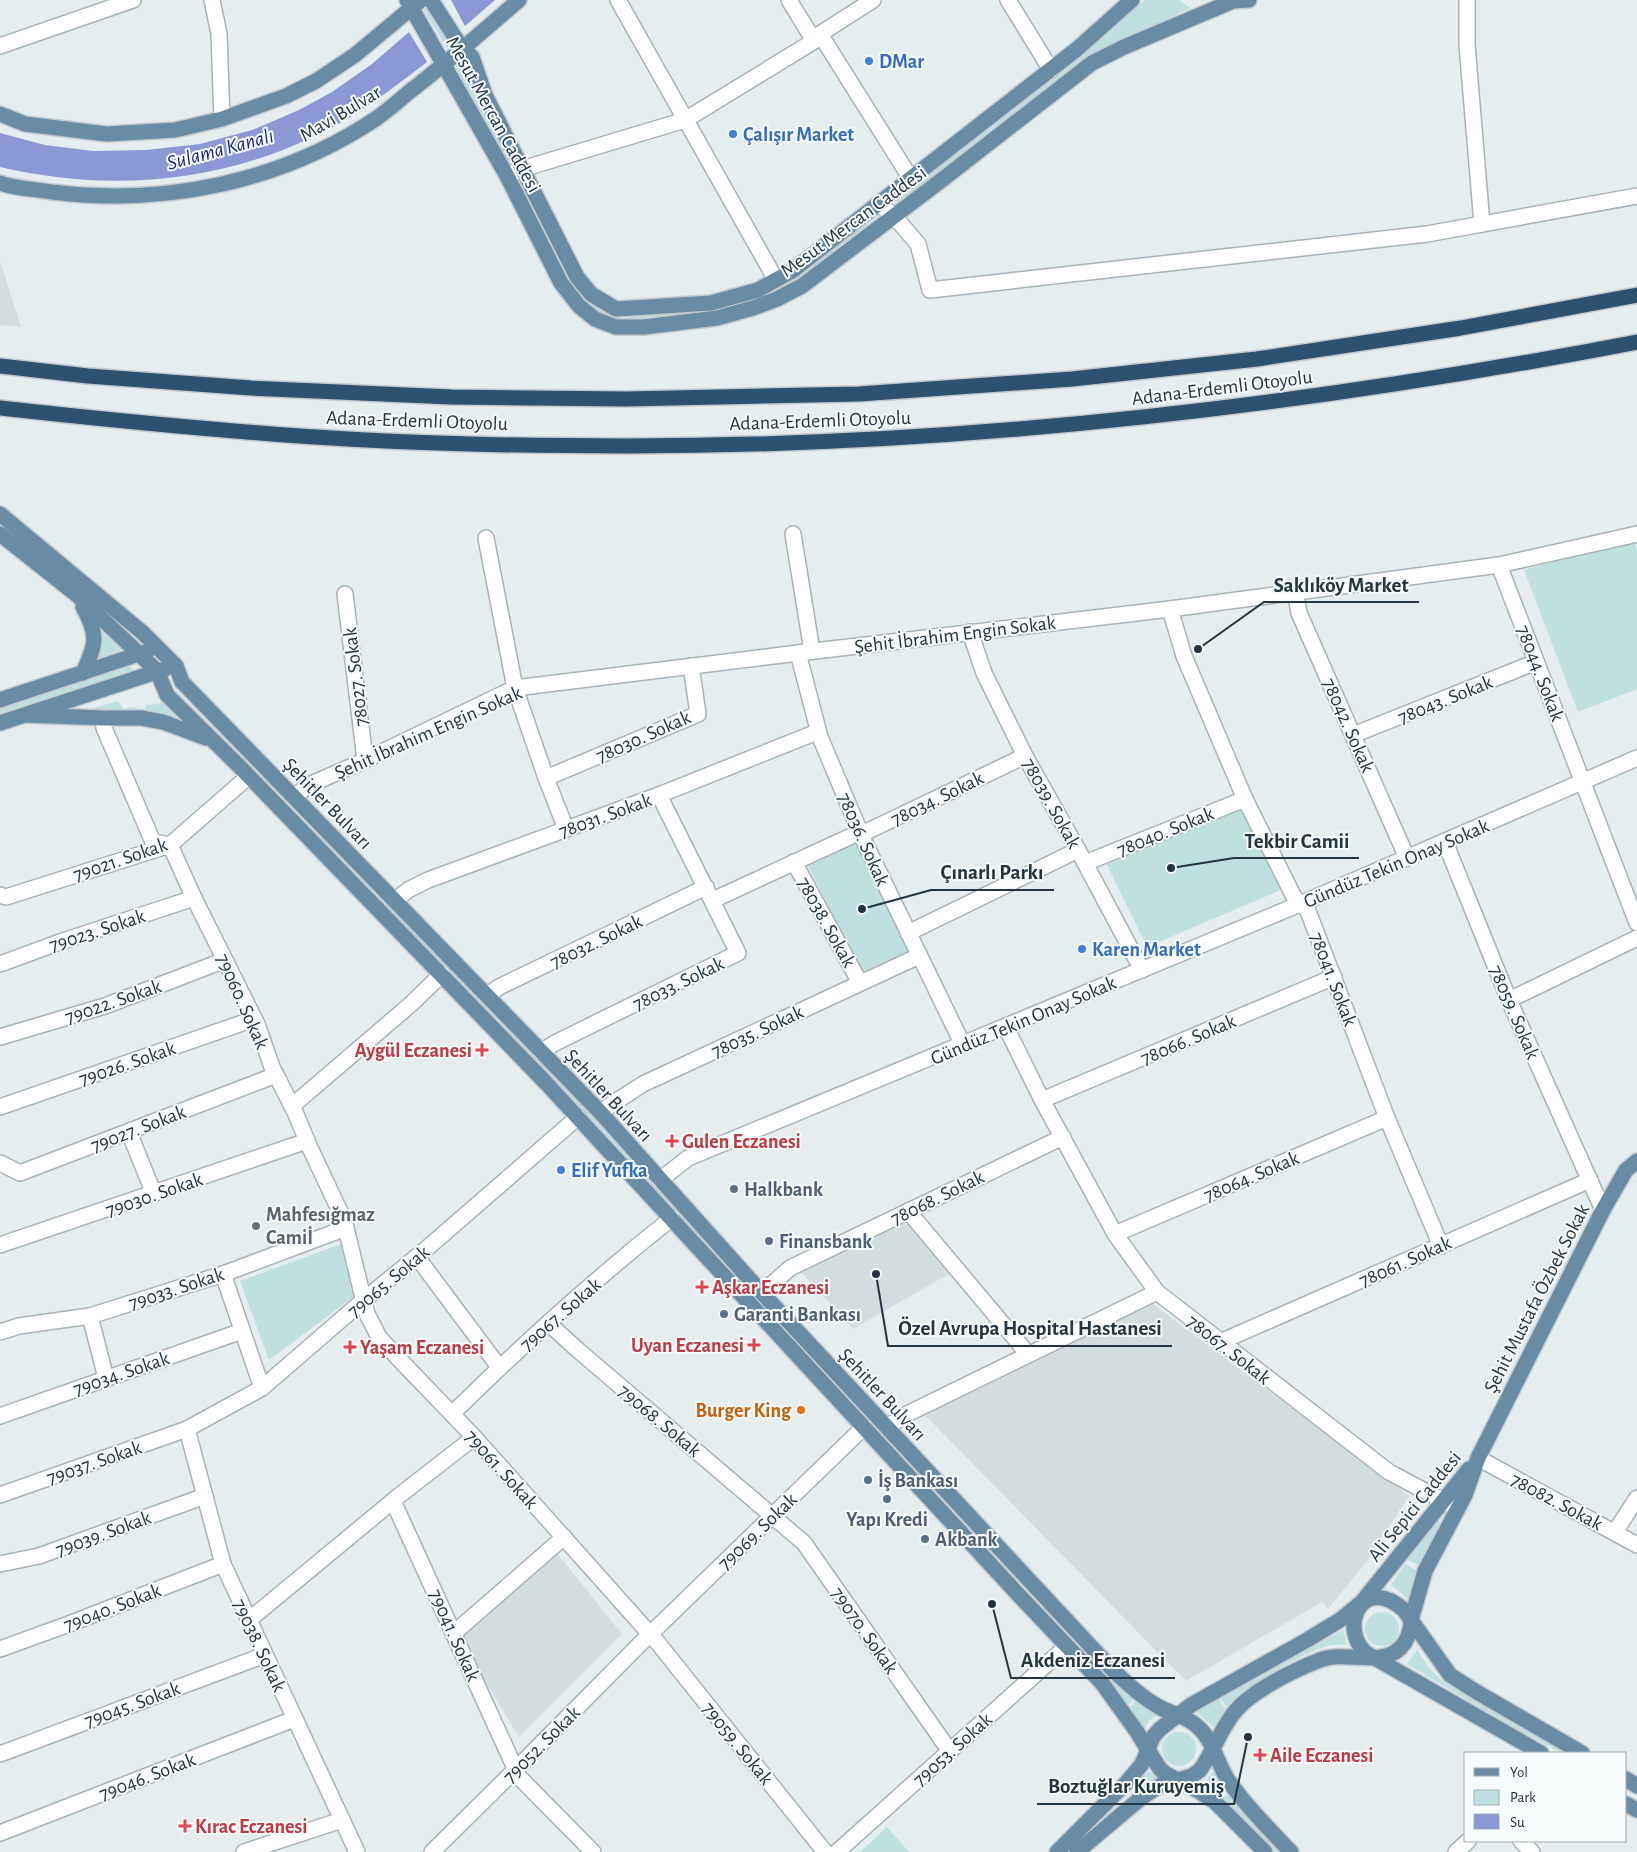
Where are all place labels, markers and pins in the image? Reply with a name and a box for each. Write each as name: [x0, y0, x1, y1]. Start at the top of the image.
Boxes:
place label: DMar: [879, 52, 924, 72]
marker: DMar: [863, 55, 875, 67]
place label: Çalışır Market: [743, 125, 854, 145]
marker: Çalışır Market: [727, 128, 739, 140]
callout: Saklıköy Market: [1264, 566, 1419, 602]
callout: Tekbir Camii: [1234, 822, 1359, 858]
callout: Çınarlı Parkı: [931, 854, 1054, 890]
place label: Karen Market: [1092, 940, 1201, 960]
marker: Karen Market: [1076, 943, 1088, 955]
place label: Aygül Eczanesi: [355, 1041, 472, 1061]
marker: Aygül Eczanesi: [476, 1044, 488, 1056]
place label: Gulen Eczanesi: [682, 1132, 801, 1152]
marker: Gulen Eczanesi: [666, 1135, 678, 1147]
place label: Elif Yufka: [571, 1161, 648, 1181]
marker: Elif Yufka: [555, 1164, 567, 1176]
place label: Halkbank: [744, 1180, 823, 1200]
marker: Halkbank: [728, 1183, 740, 1195]
place label: Mahfesığmaz Camiİ: [266, 1205, 375, 1248]
marker: Mahfesığmaz Camiİ: [250, 1220, 262, 1232]
place label: Finansbank: [779, 1232, 872, 1252]
marker: Finansbank: [763, 1235, 775, 1247]
place label: Aşkar Eczanesi: [712, 1278, 829, 1298]
marker: Aşkar Eczanesi: [696, 1281, 708, 1293]
place label: Garanti Bankası: [734, 1305, 861, 1325]
marker: Garanti Bankası: [718, 1308, 730, 1320]
callout: Özel Avrupa Hospital Hastanesi: [888, 1310, 1172, 1346]
place label: Uyan Eczanesi: [631, 1336, 744, 1356]
place label: Yaşam Eczanesi: [360, 1338, 484, 1358]
marker: Uyan Eczanesi: [748, 1339, 760, 1351]
marker: Yaşam Eczanesi: [344, 1341, 356, 1353]
place label: Burger King: [695, 1401, 792, 1421]
marker: Burger King: [795, 1404, 807, 1416]
place label: İş Bankası: [878, 1469, 958, 1491]
marker: İş Bankası: [862, 1474, 874, 1486]
marker: Yapı Kredi: [881, 1493, 893, 1505]
place label: Yapı Kredi: [846, 1510, 928, 1530]
place label: Akbank: [935, 1530, 998, 1550]
marker: Akbank: [919, 1533, 931, 1545]
callout: Akdeniz Eczanesi: [1011, 1642, 1175, 1678]
place label: Aile Eczanesi: [1270, 1746, 1373, 1766]
marker: Aile Eczanesi: [1254, 1749, 1266, 1761]
callout: Boztuğlar Kuruyemiş: [1037, 1768, 1234, 1804]
place label: Kırac Eczanesi: [195, 1817, 307, 1837]
marker: Kırac Eczanesi: [179, 1820, 191, 1832]

